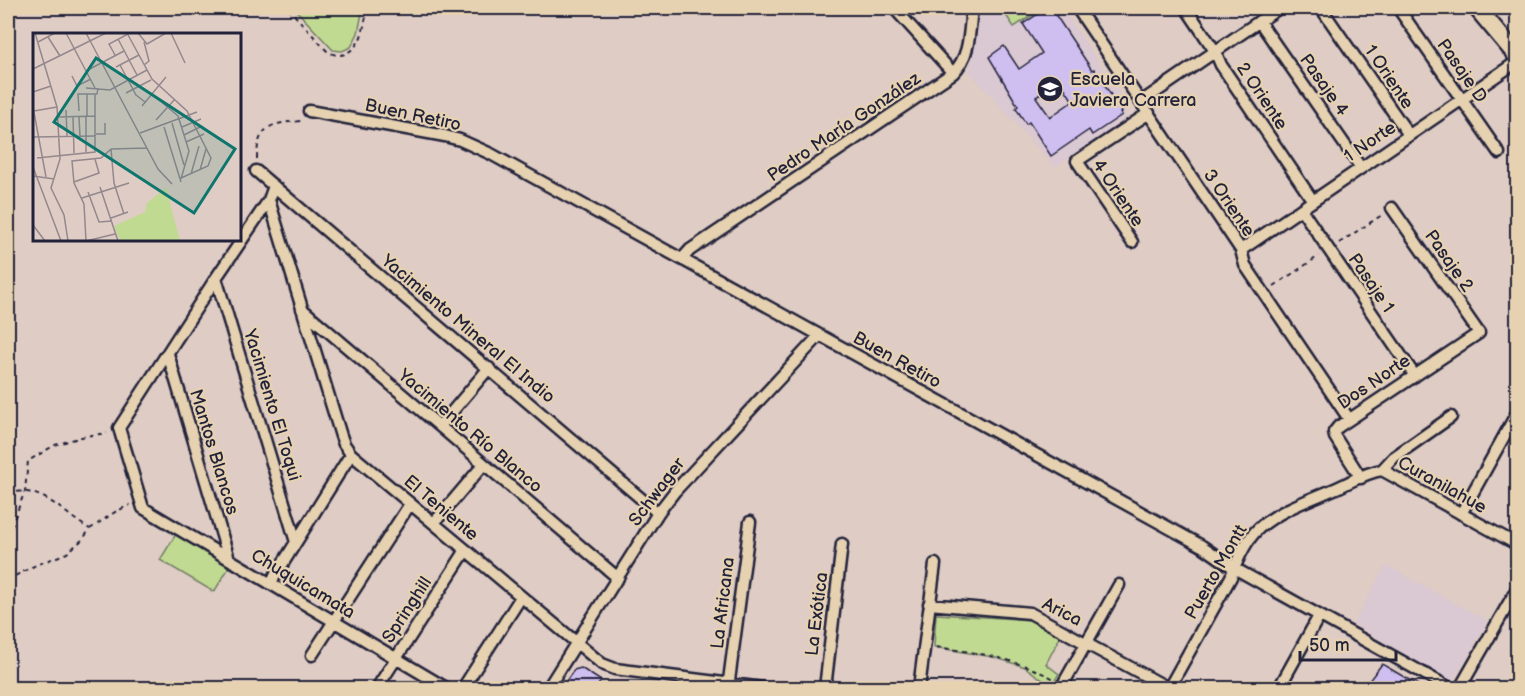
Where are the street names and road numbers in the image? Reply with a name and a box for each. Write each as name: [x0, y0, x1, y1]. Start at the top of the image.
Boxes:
street label: Pasaje D: [1433, 35, 1491, 107]
street label: 1 Oriente: [1360, 41, 1418, 113]
street label: Pasaje 4: [1295, 50, 1353, 120]
street label: 2 Oriente: [1232, 58, 1292, 134]
street label: Pedro María González: [764, 68, 925, 186]
street label: Buen Retiro: [363, 95, 463, 135]
street label: 1 Norte: [1340, 117, 1400, 167]
street label: 4 Oriente: [1088, 155, 1148, 231]
street label: 3 Oriente: [1199, 165, 1259, 241]
street label: Pasaje 2: [1420, 226, 1478, 296]
street label: Pasaje 1: [1344, 249, 1398, 317]
street label: Yacimiento Mineral El Indio: [376, 250, 559, 408]
street label: Yacimiento El Toqui: [239, 326, 305, 483]
street label: Buen Retiro: [849, 327, 945, 393]
street label: Dos Norte: [1334, 350, 1415, 414]
street label: Yacimiento Río Blanco: [393, 364, 546, 497]
street label: Mantos Blancos: [185, 387, 243, 517]
street label: Curanilahue: [1394, 452, 1490, 518]
street label: Schwager: [625, 453, 690, 530]
street label: El Teniente: [400, 471, 483, 545]
street label: Puerto Montt: [1180, 521, 1252, 623]
street label: Chuquicamata: [247, 545, 359, 623]
street label: La Africana: [707, 556, 739, 650]
street label: La Exótica: [801, 571, 833, 657]
street label: Springhill: [378, 573, 436, 647]
street label: Arica: [1039, 593, 1085, 631]

